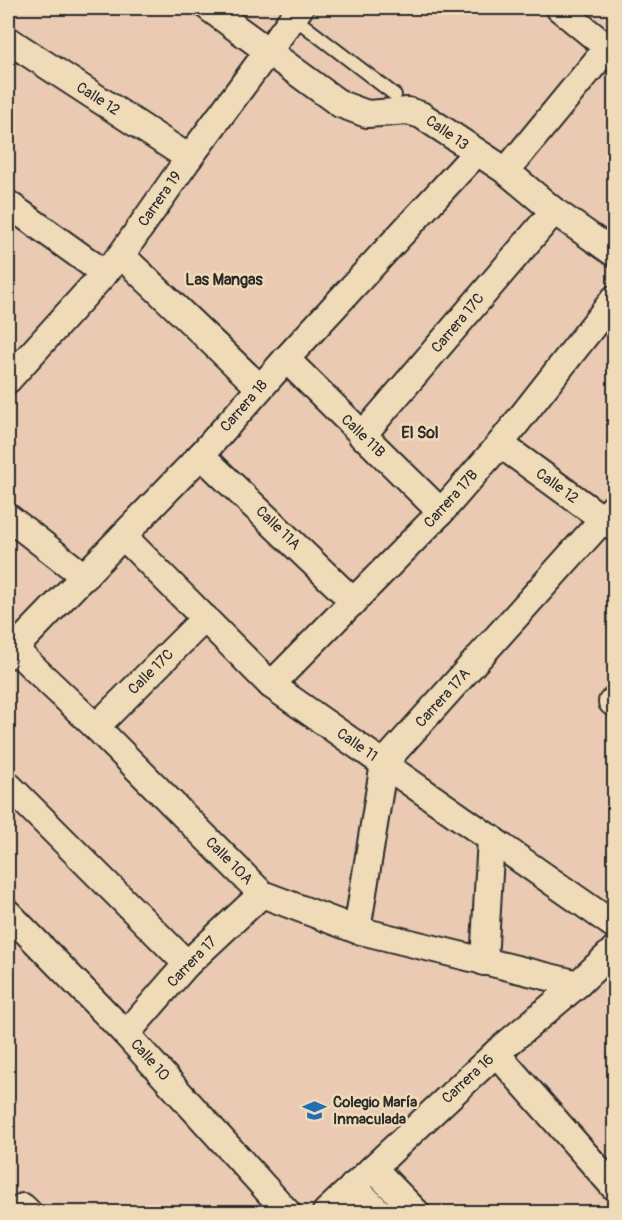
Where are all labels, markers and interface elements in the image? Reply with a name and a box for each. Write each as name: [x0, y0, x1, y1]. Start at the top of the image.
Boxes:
street label: Calle 12: [73, 78, 123, 120]
street label: Calle 13: [422, 111, 472, 155]
street label: Carrera 19: [134, 168, 186, 230]
district label: Las Mangas: [185, 270, 263, 290]
street label: Carrera 17C: [427, 289, 489, 357]
street label: Carrera 18: [216, 376, 272, 436]
street label: Calle 11B: [337, 410, 389, 462]
district label: El Sol: [401, 423, 439, 443]
street label: Calle 12: [532, 464, 582, 508]
street label: Carrera 17B: [420, 466, 482, 532]
street label: Calle 11A: [251, 502, 305, 554]
street label: Calle 17C: [124, 645, 178, 699]
street label: Carrera 17A: [411, 664, 475, 732]
street label: Calle 11: [333, 724, 381, 766]
street label: Calle 10A: [201, 833, 257, 889]
street label: Carrera 17: [163, 933, 221, 991]
street label: Calle 10: [126, 1035, 174, 1085]
street label: Carrera 16: [438, 1050, 498, 1108]
place label: Colegio María Inmaculada: [333, 1093, 417, 1129]
school or university icon: Colegio María Inmaculada: [302, 1098, 328, 1124]

